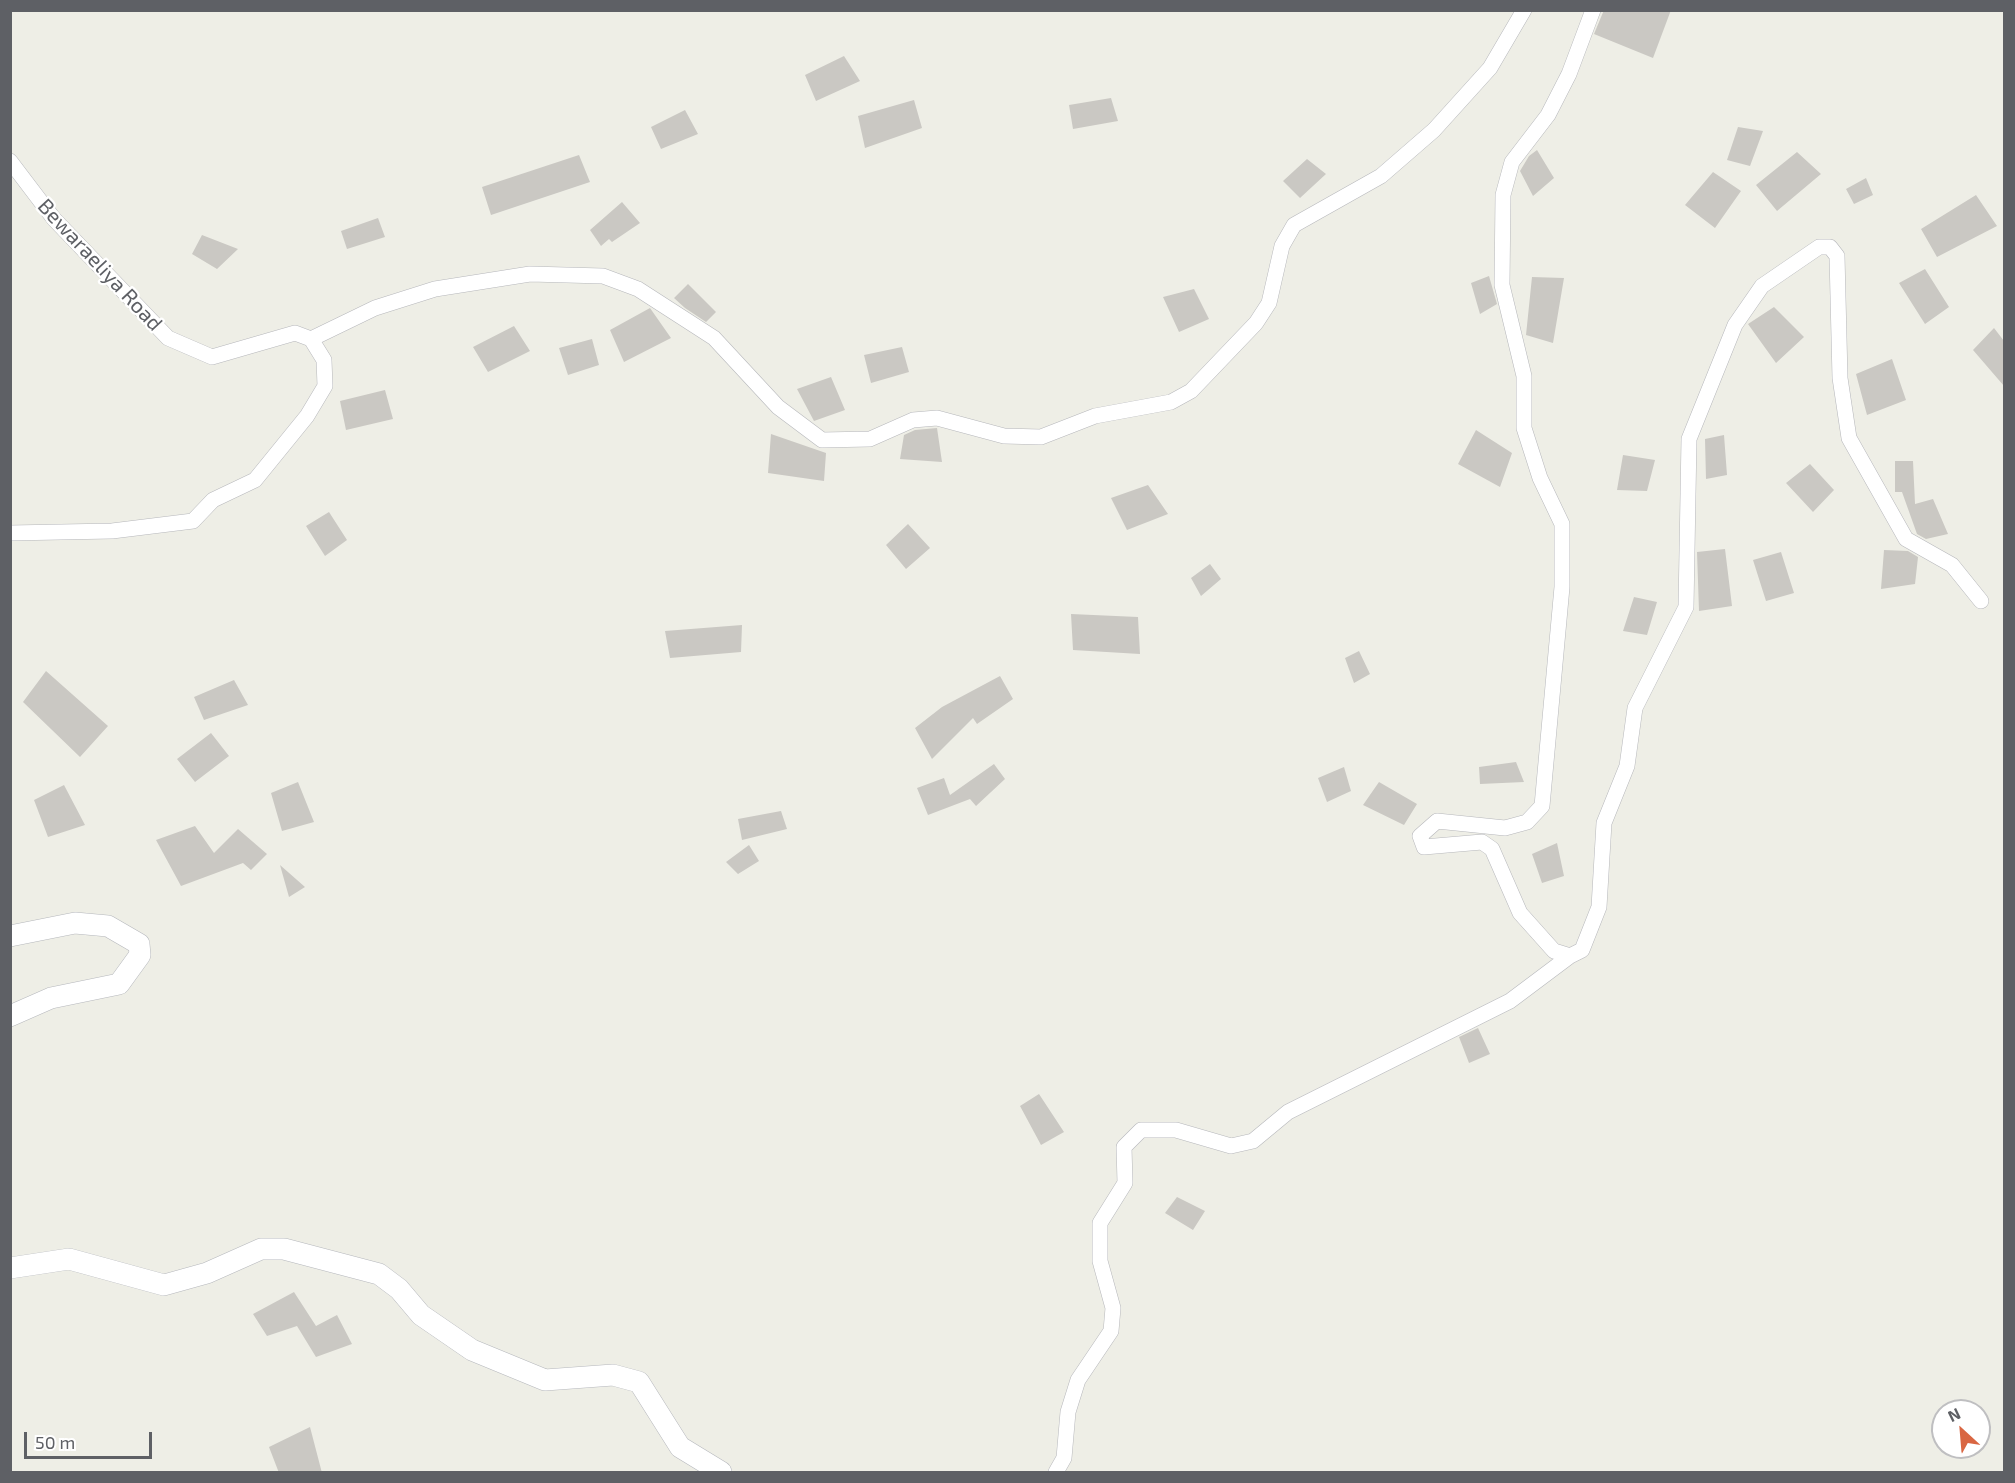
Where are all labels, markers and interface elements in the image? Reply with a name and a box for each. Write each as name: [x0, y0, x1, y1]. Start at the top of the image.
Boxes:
street label: Bewaraeliya Road: [32, 194, 168, 336]
north arrow: [1931, 1399, 1991, 1459]
text: N: [1944, 1403, 1963, 1425]
scale bar: [27, 1420, 154, 1458]
text: 50 m: [35, 1431, 75, 1453]

